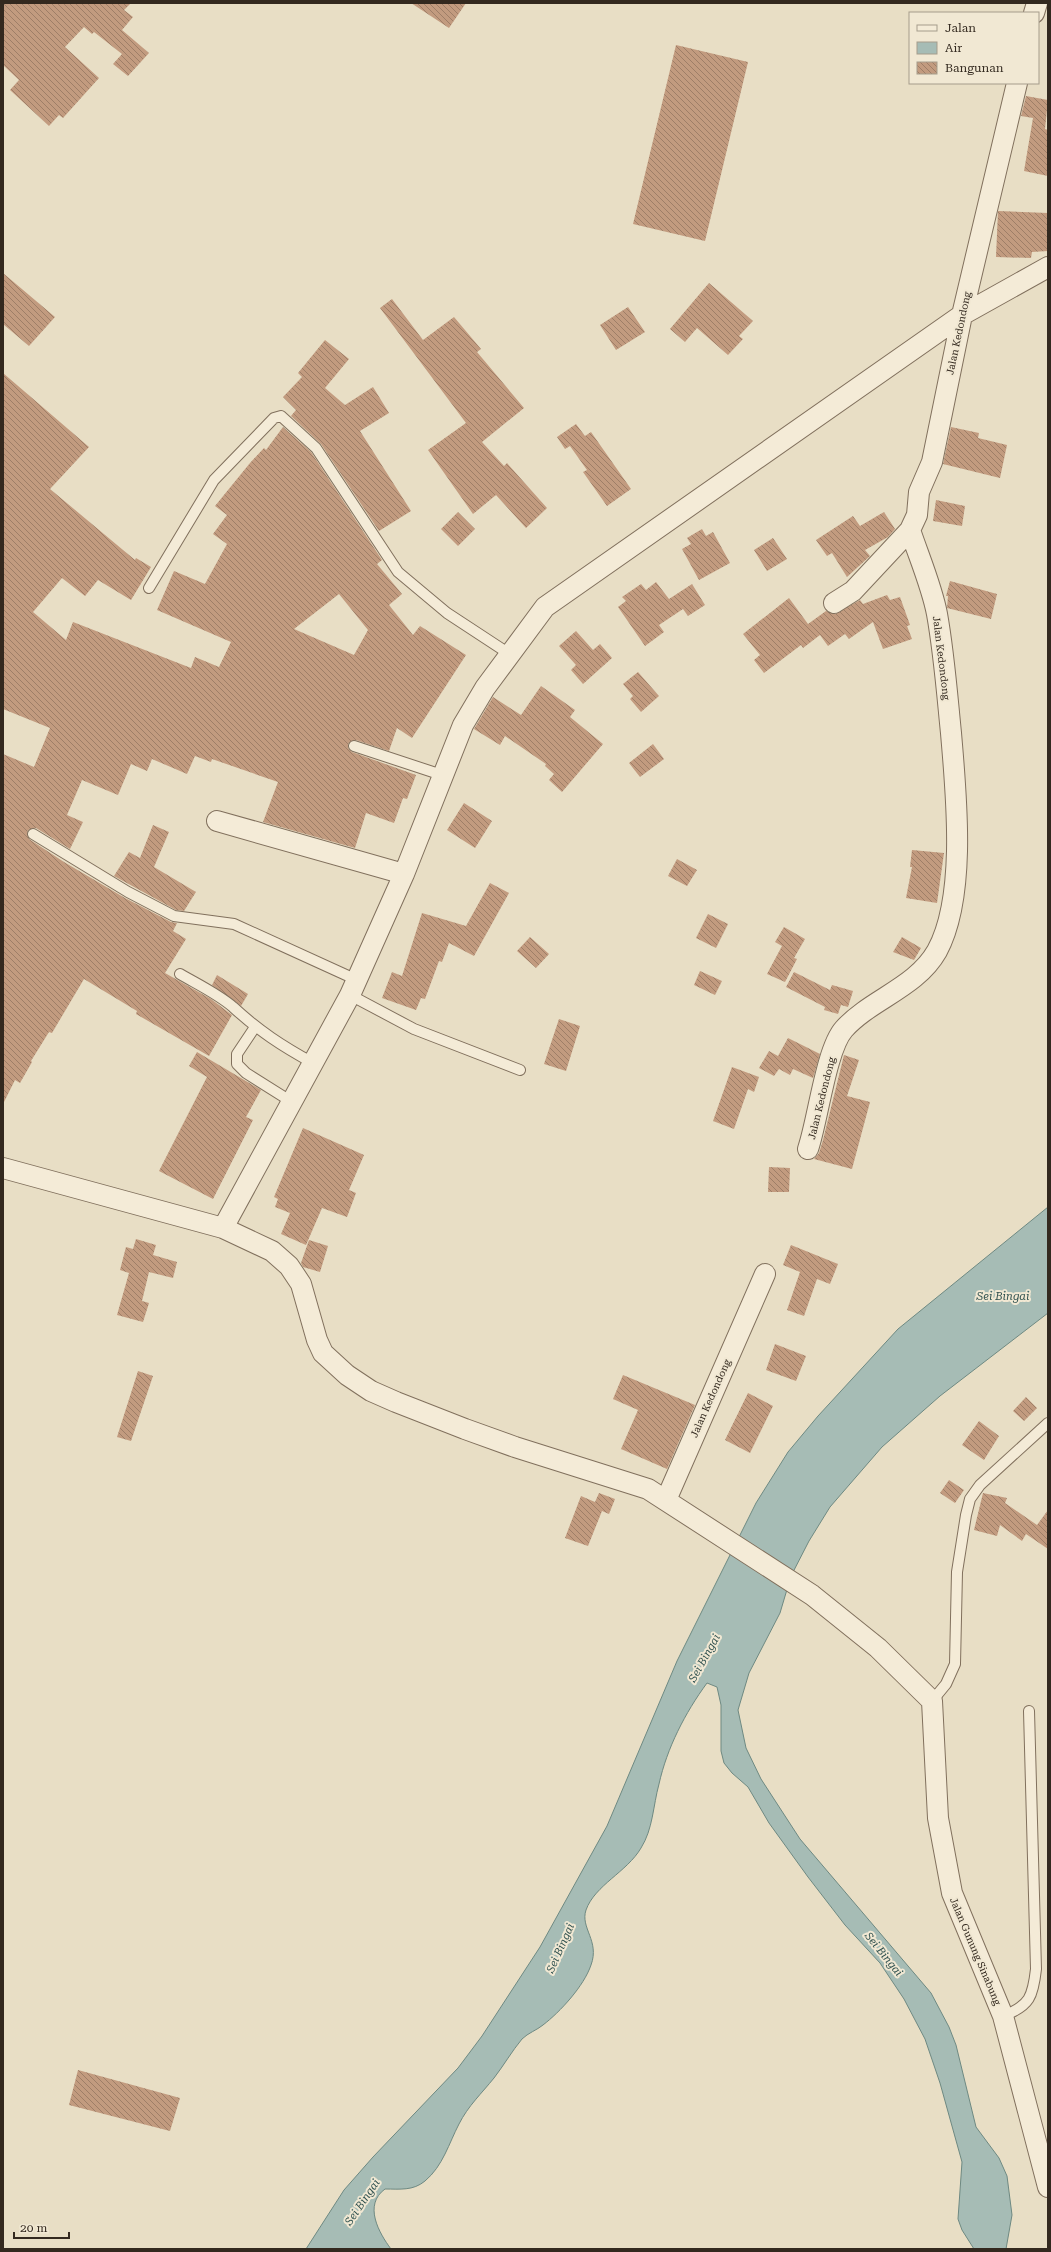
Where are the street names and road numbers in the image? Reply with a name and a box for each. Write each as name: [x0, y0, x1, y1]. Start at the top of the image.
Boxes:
street label: Jalan Kedondong: [944, 290, 973, 376]
street label: Jalan Kedondong: [931, 615, 952, 701]
street label: Jalan Kedondong: [806, 1055, 837, 1141]
street label: Jalan Kedondong: [688, 1357, 733, 1439]
street label: Jalan Gunung Sinabung: [948, 1896, 1003, 2007]

